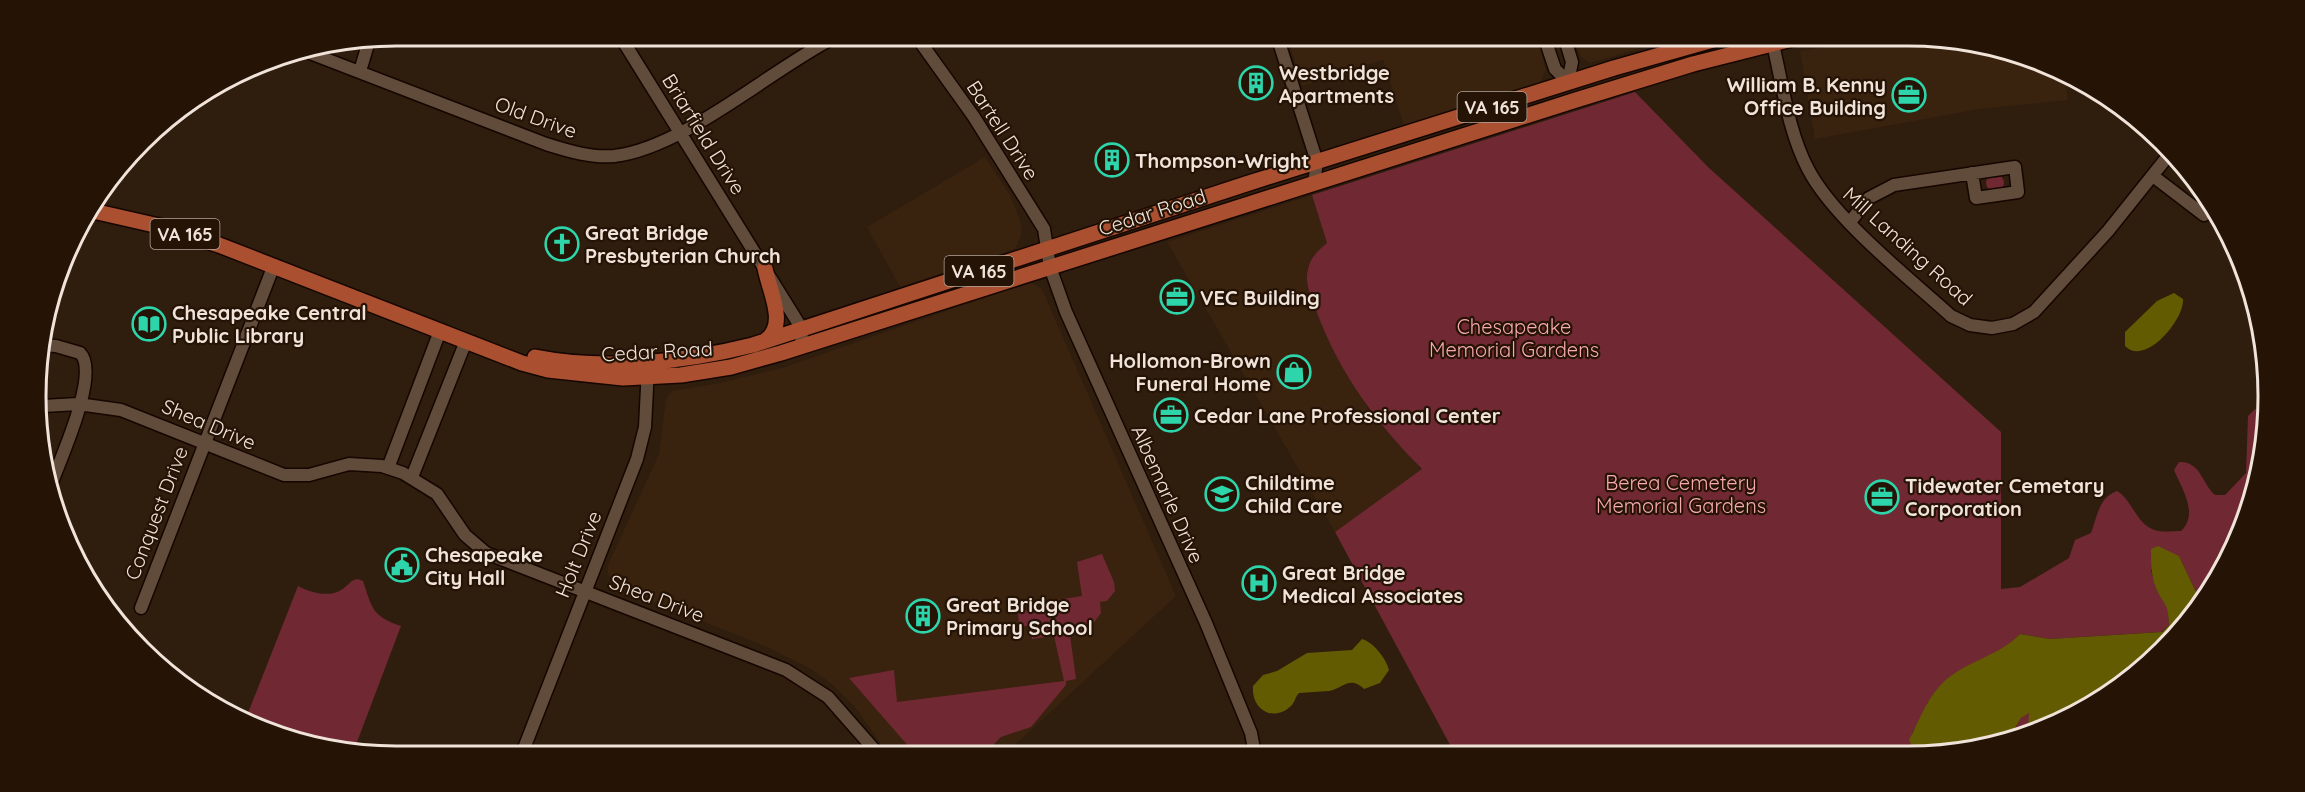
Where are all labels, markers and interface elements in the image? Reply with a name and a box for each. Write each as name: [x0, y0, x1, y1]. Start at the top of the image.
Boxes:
place label: Westbridge Apartments: [1279, 60, 1394, 108]
building icon: Westbridge Apartments: [1238, 65, 1274, 101]
street label: Briarfield Drive: [657, 69, 751, 199]
place label: William B. Kenny Office Building: [1727, 72, 1886, 120]
street label: Bartell Drive: [962, 76, 1044, 184]
office icon: William B. Kenny Office Building: [1891, 77, 1927, 113]
street label: Old Drive: [492, 91, 580, 143]
road number: VA 165: [1458, 92, 1526, 122]
building icon: Thompson-Wright: [1094, 142, 1130, 178]
place label: Thompson-Wright: [1135, 148, 1310, 173]
street label: Mill Landing Road: [1838, 181, 1978, 311]
street label: Cedar Road: [1095, 183, 1209, 241]
road number: VA 165: [150, 219, 219, 249]
place label: Great Bridge Presbyterian Church: [585, 220, 781, 268]
church icon: Great Bridge Presbyterian Church: [544, 226, 580, 262]
road number: VA 165: [944, 256, 1014, 286]
office icon: VEC Building: [1159, 279, 1195, 315]
place label: VEC Building: [1200, 285, 1320, 310]
place label: Chesapeake Central Public Library: [172, 300, 367, 348]
library icon: Chesapeake Central Public Library: [131, 306, 167, 342]
park label: Chesapeake Memorial Gardens: [1429, 314, 1599, 362]
street label: Cedar Road: [601, 336, 713, 366]
place label: Hollomon-Brown Funeral Home: [1109, 348, 1271, 396]
shop icon: Hollomon-Brown Funeral Home: [1276, 354, 1312, 390]
street label: Shea Drive: [158, 393, 260, 455]
office icon: Cedar Lane Professional Center: [1153, 397, 1189, 433]
place label: Cedar Lane Professional Center: [1194, 403, 1501, 428]
street label: Albemarle Drive: [1126, 421, 1210, 567]
street label: Conquest Drive: [119, 443, 193, 583]
place label: Childtime Child Care: [1245, 470, 1342, 518]
park label: Berea Cemetery Memorial Gardens: [1596, 470, 1766, 518]
place label: Tidewater Cemetary Corporation: [1905, 473, 2105, 521]
school or university icon: Childtime Child Care: [1204, 476, 1240, 512]
office icon: Tidewater Cemetary Corporation: [1864, 479, 1900, 515]
street label: Holt Drive: [549, 507, 607, 601]
place label: Chesapeake City Hall: [425, 542, 543, 590]
public building icon: Chesapeake City Hall: [384, 547, 420, 583]
place label: Great Bridge Medical Associates: [1282, 560, 1463, 608]
hospital icon: Great Bridge Medical Associates: [1241, 565, 1277, 601]
street label: Shea Drive: [606, 568, 708, 628]
place label: Great Bridge Primary School: [946, 592, 1093, 640]
building icon: Great Bridge Primary School: [905, 598, 941, 634]

